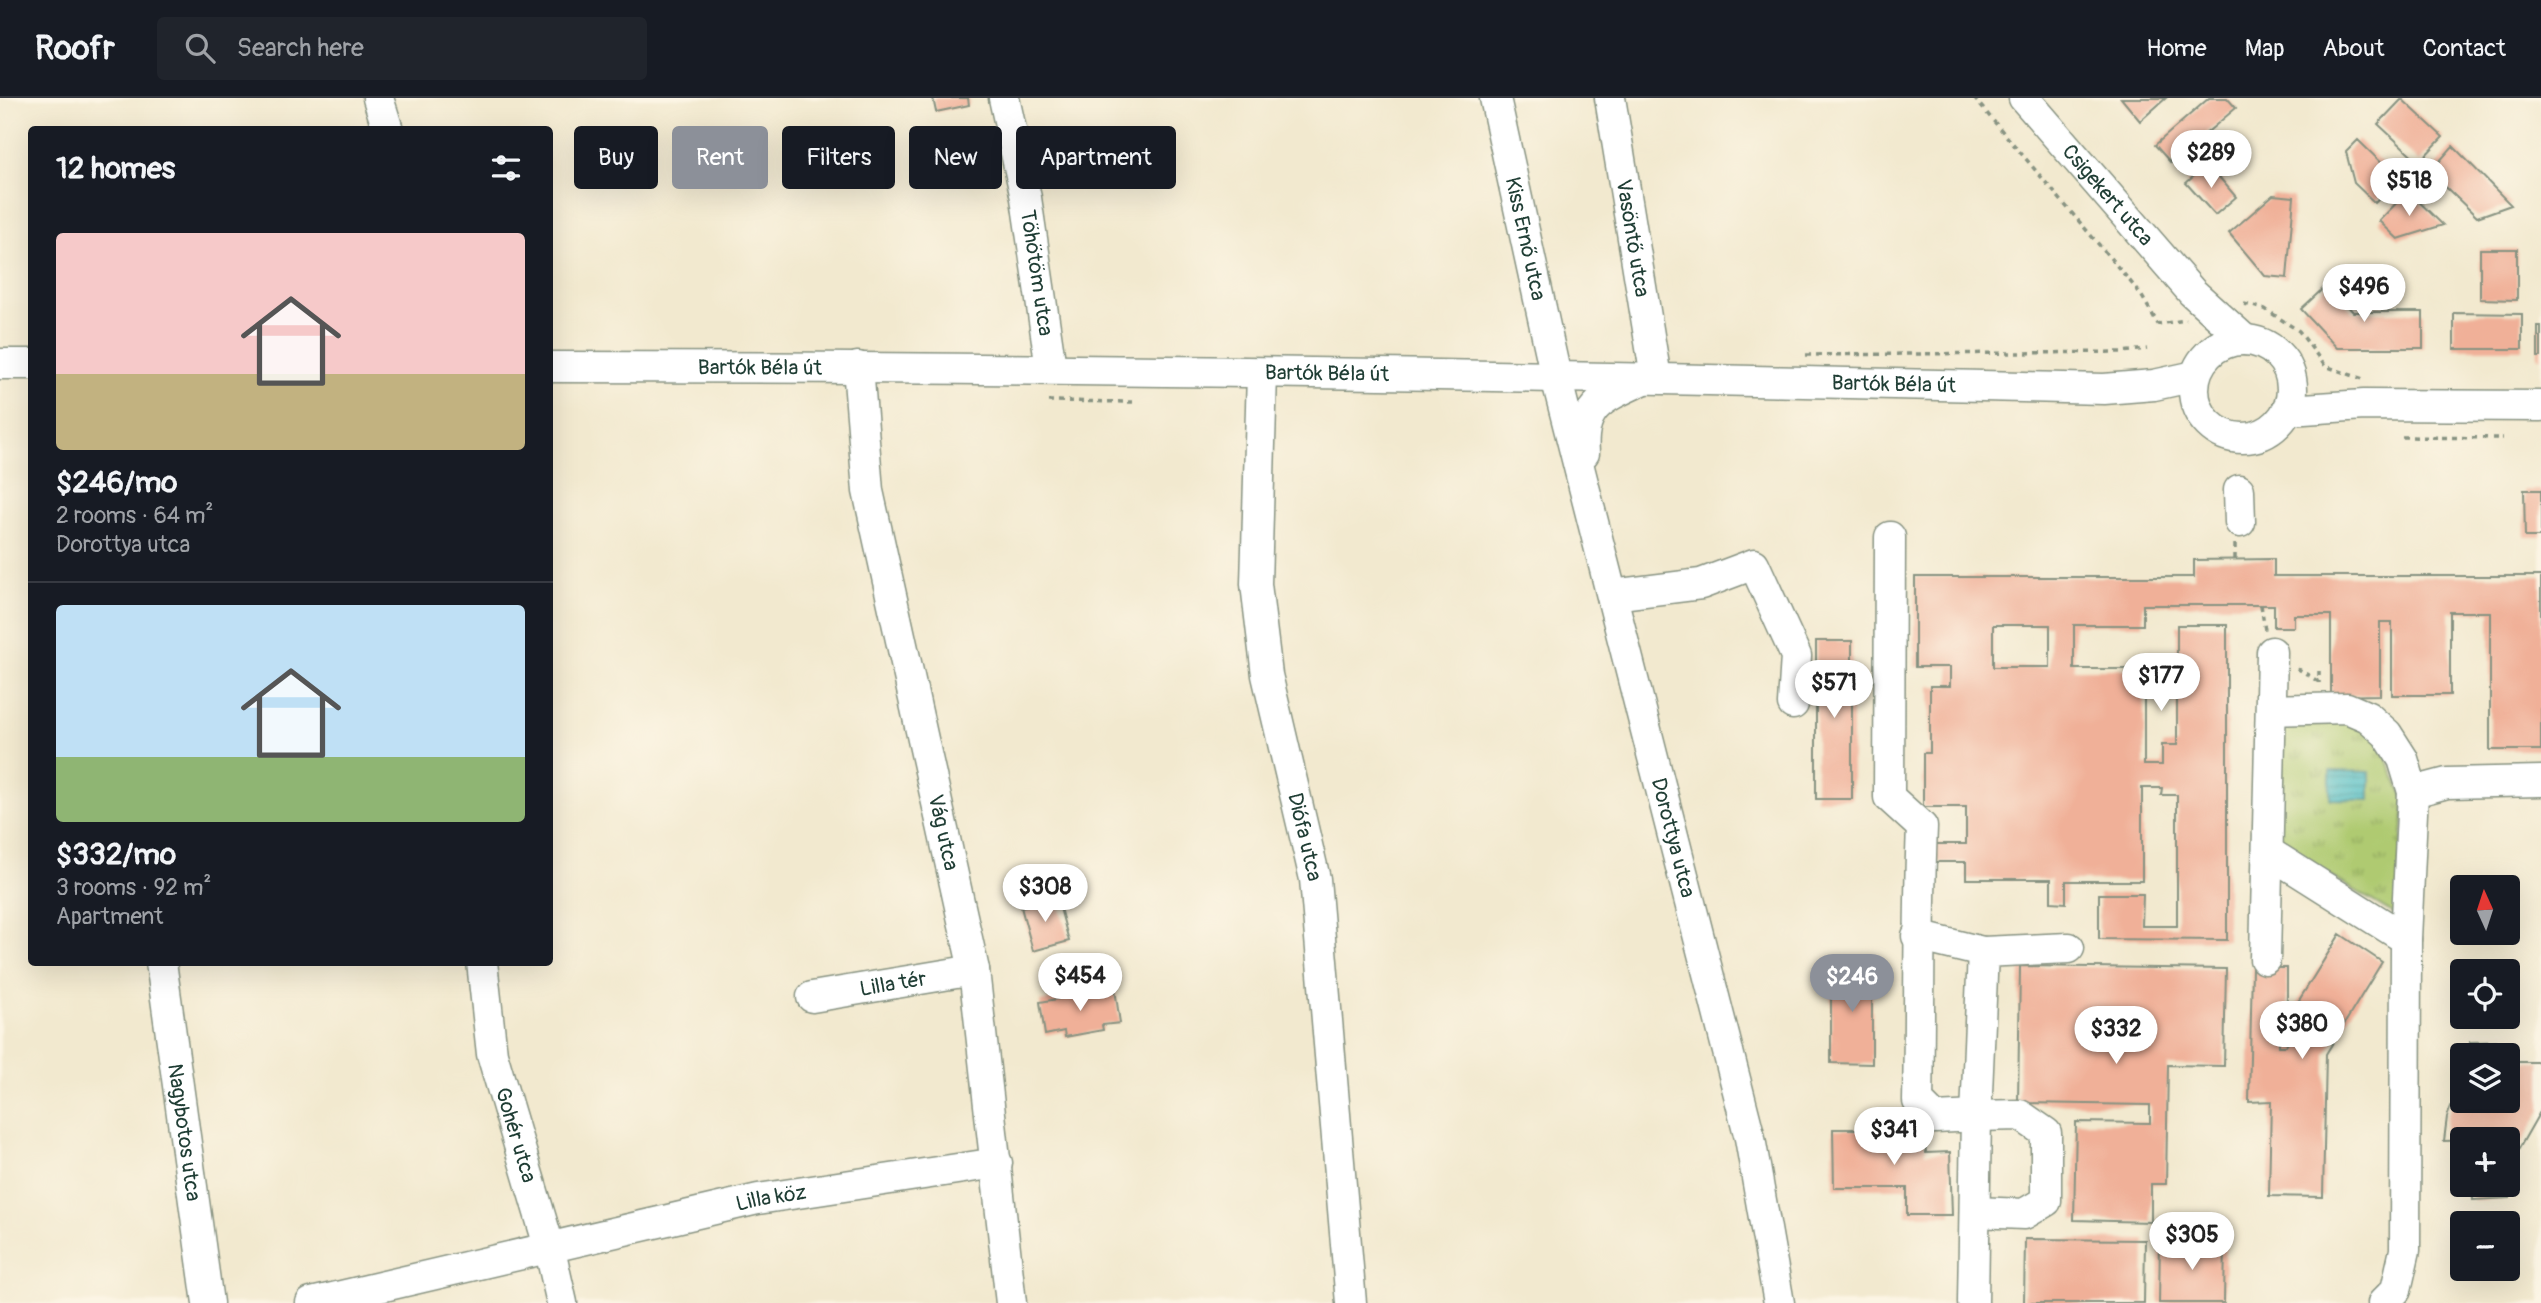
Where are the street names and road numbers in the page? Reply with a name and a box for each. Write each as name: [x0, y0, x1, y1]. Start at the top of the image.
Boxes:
street label: Csigekert utca: [2056, 139, 2159, 252]
street label: Kiss Ernő utca: [1499, 175, 1552, 303]
street label: Vasöntő utca: [1610, 177, 1655, 299]
street label: Töhötöm utca: [1014, 208, 1059, 338]
street label: Bartók Béla út: [698, 354, 823, 382]
street label: Bartók Béla út: [1265, 359, 1390, 388]
street label: Bartók Béla út: [1831, 370, 1957, 399]
street label: Dorottya utca: [1645, 775, 1701, 901]
street label: Diófa utca: [1281, 790, 1328, 884]
street label: Vág utca: [922, 792, 965, 873]
street label: Lilla tér: [858, 965, 929, 1003]
street label: Nagybotos utca: [161, 1062, 207, 1203]
street label: Gohér utca: [489, 1084, 542, 1186]
street label: Lilla köz: [733, 1179, 808, 1218]

